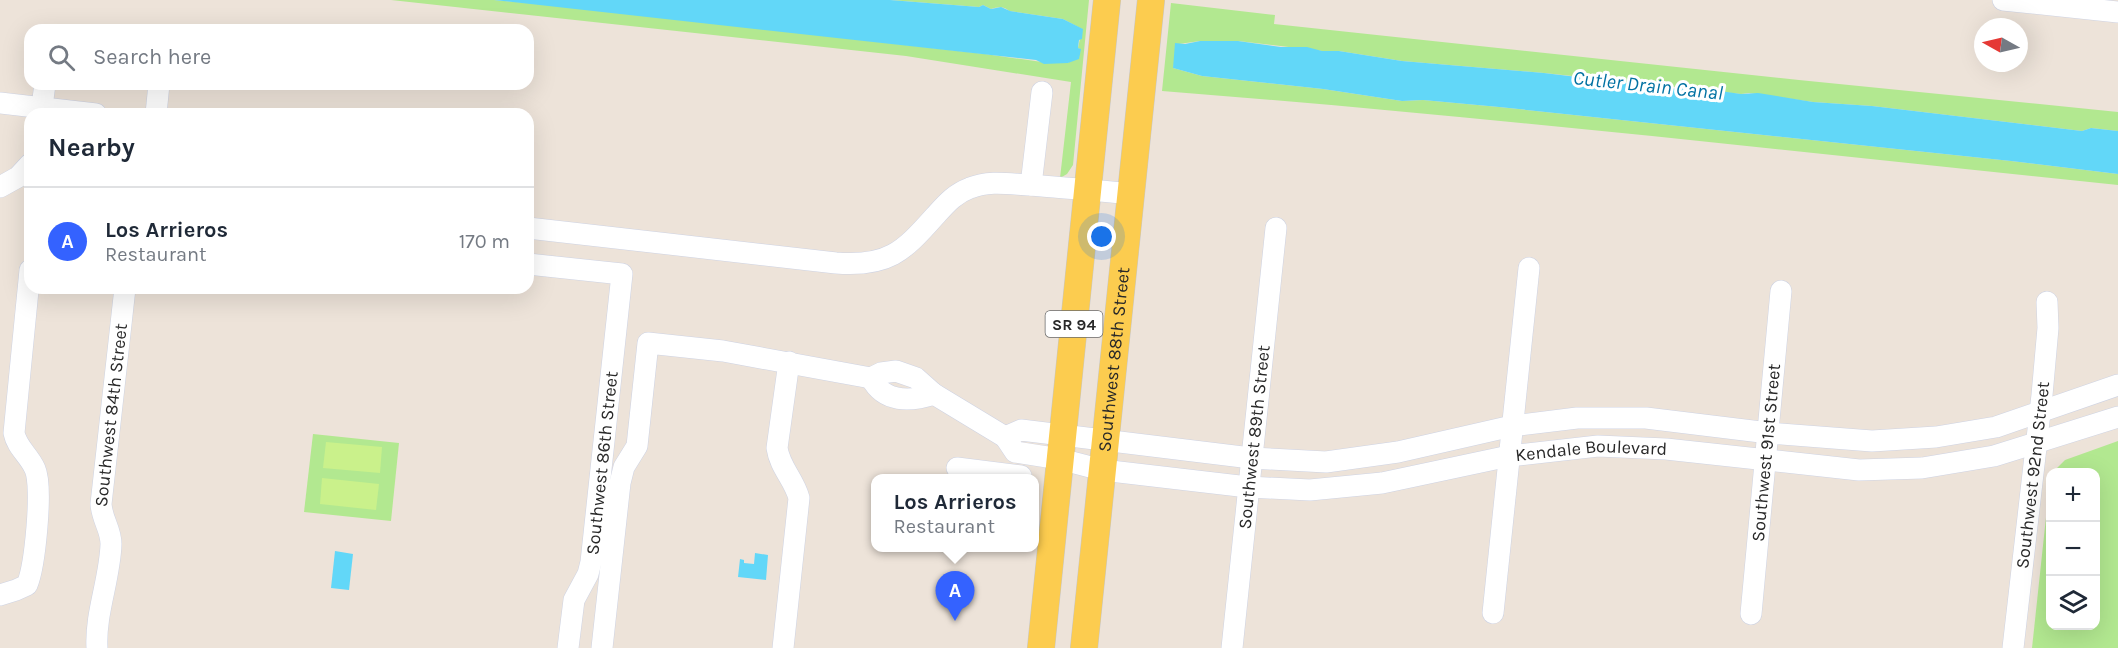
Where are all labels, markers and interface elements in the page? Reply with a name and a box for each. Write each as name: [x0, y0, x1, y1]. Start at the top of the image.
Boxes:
north arrow: [1974, 18, 2028, 72]
search box: [24, 24, 534, 90]
icon: search: [45, 41, 78, 74]
text: Search here: [93, 44, 211, 70]
water label: Cutler Drain Canal: [1572, 66, 1724, 105]
text: Nearby: [48, 132, 135, 163]
text: Los Arrieros: [105, 217, 228, 243]
your location: [1087, 222, 1116, 251]
text: A: [61, 230, 74, 253]
text: 170 m: [459, 230, 510, 253]
text: Restaurant: [105, 243, 207, 266]
street label: Southwest 88th Street: [1093, 266, 1134, 453]
road number: SR 94: [1046, 311, 1102, 337]
street label: Southwest 84th Street: [90, 322, 132, 508]
street label: Southwest 89th Street: [1234, 344, 1275, 530]
street label: Southwest 91st Street: [1747, 363, 1785, 543]
street label: Southwest 86th Street: [581, 370, 623, 556]
street label: Southwest 92nd Street: [2011, 380, 2054, 570]
street label: Kendale Boulevard: [1514, 435, 1668, 466]
map controls: [2046, 468, 2100, 630]
button: +: [2046, 468, 2100, 522]
popup: [871, 474, 1039, 552]
text: Los Arrieros: [893, 489, 1017, 515]
text: Restaurant: [893, 515, 995, 538]
button: −: [2046, 522, 2100, 576]
pin: A: [936, 572, 974, 621]
button: layers: [2046, 576, 2100, 630]

